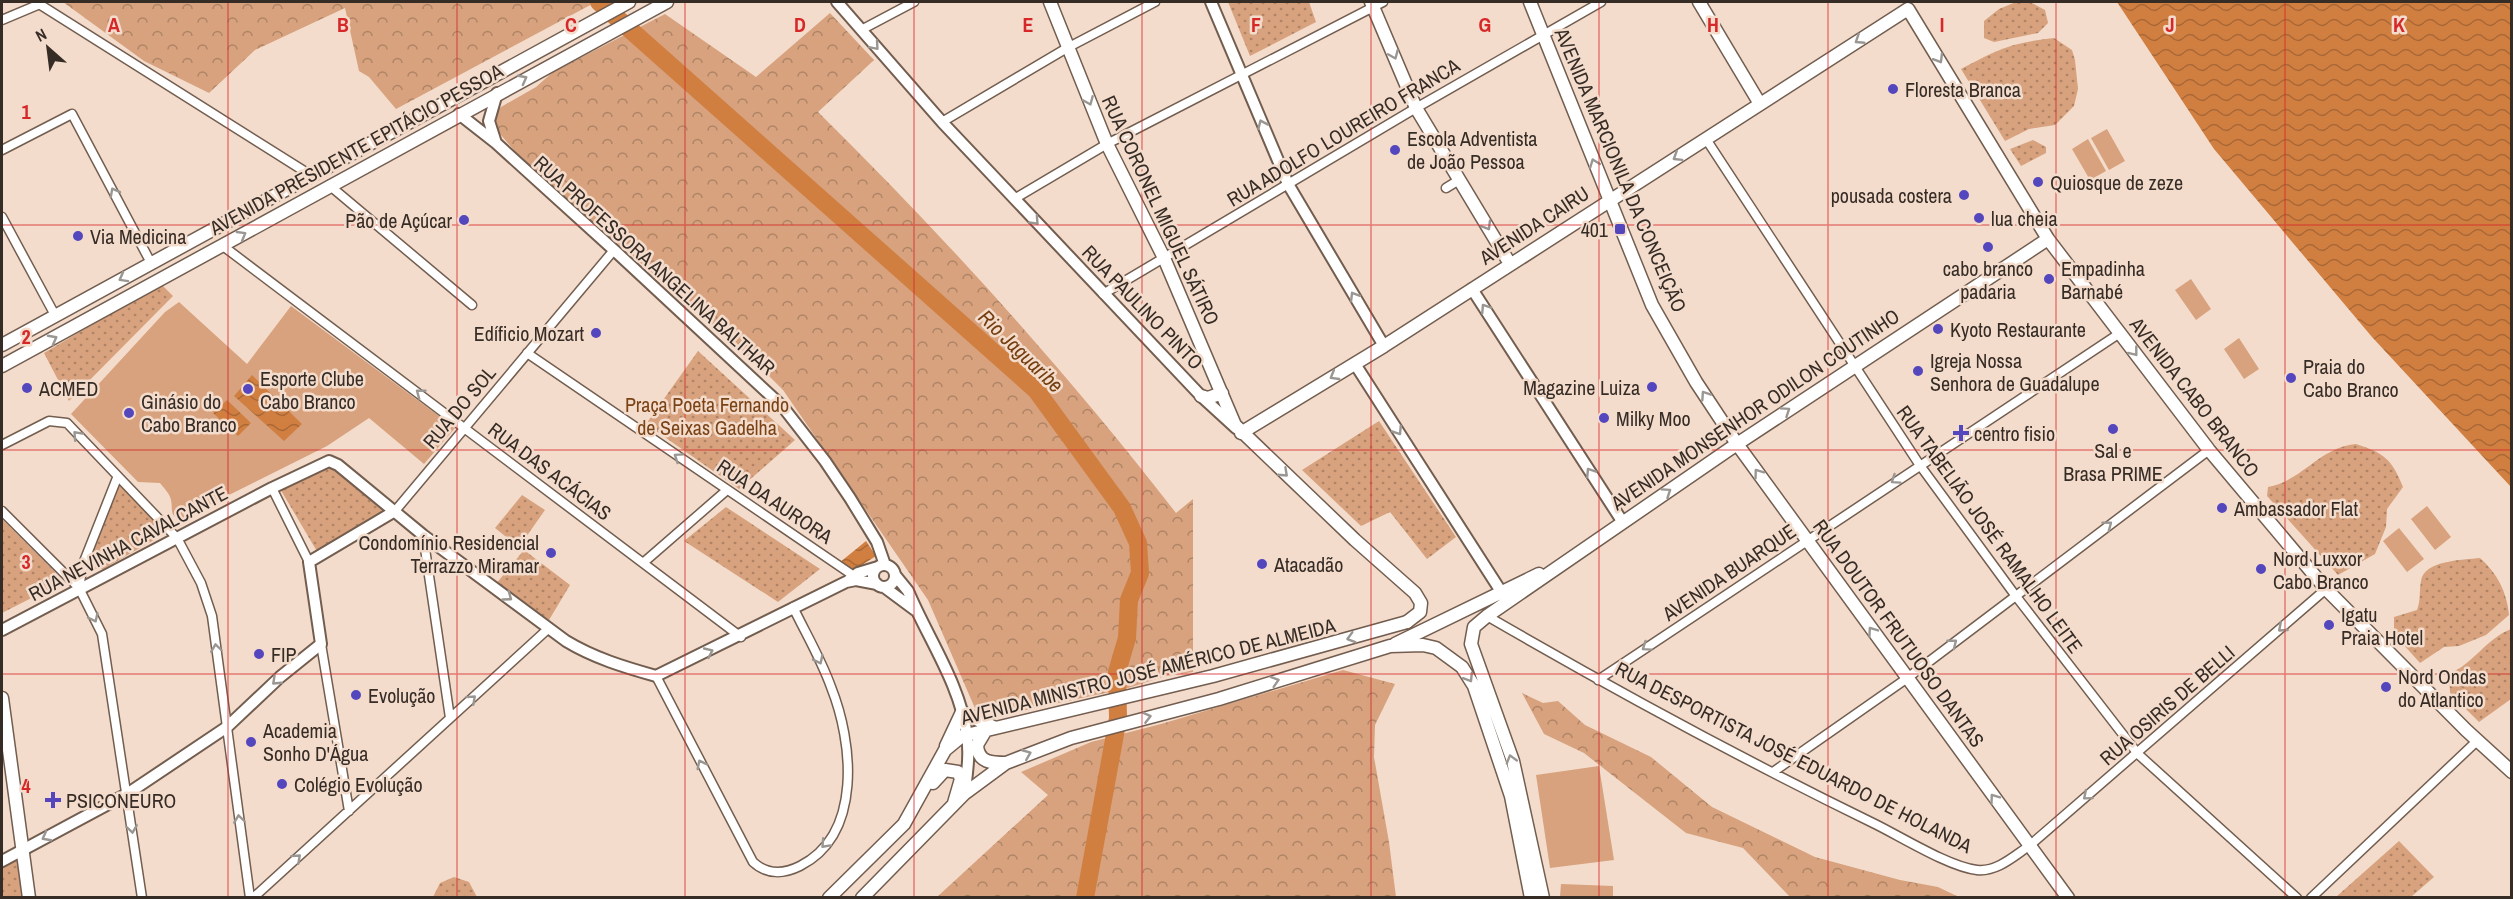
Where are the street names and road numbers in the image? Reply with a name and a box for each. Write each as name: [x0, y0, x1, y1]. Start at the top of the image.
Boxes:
street label: AVENIDA MARCIONILA DA CONCEIÇÃO: [1548, 23, 1693, 316]
street label: RUA ADOLFO LOUREIRO FRANCA: [1222, 52, 1464, 212]
street label: AVENIDA PRESIDENTE EPITÁCIO PESSOA: [204, 57, 507, 242]
street label: RUA CORONEL MIGUEL SÁTIRO: [1096, 91, 1226, 329]
street label: RUA PROFESSORA ANGELINA BALTHAR: [529, 149, 782, 381]
street label: AVENIDA CAIRU: [1473, 180, 1594, 271]
street label: RUA PAULINO PINTO: [1077, 239, 1209, 375]
street label: AVENIDA MONSENHOR ODILON COUTINHO: [1605, 302, 1904, 516]
street label: AVENIDA CABO BRANCO: [2124, 311, 2266, 482]
street label: RUA DO SOL: [416, 360, 502, 454]
street label: RUA TABELIÃO JOSÉ RAMALHO LEITE: [1891, 400, 2089, 658]
street label: RUA DAS ACÁCIAS: [483, 416, 617, 526]
street label: RUA DA AURORA: [712, 452, 838, 550]
street label: RUA NEVINHA CAVALCANTE: [24, 479, 232, 607]
street label: RUA DOUTOR FRUTUOSO DANTAS: [1807, 514, 1991, 752]
street label: AVENIDA BUARQUE: [1656, 517, 1801, 627]
street label: AVENIDA MINISTRO JOSÉ AMÉRICO DE ALMEIDA: [957, 611, 1338, 731]
street label: RUA OSIRIS DE BELLI: [2094, 639, 2240, 771]
street label: RUA DESPORTISTA JOSÉ EDUARDO DE HOLANDA: [1611, 655, 1977, 859]

